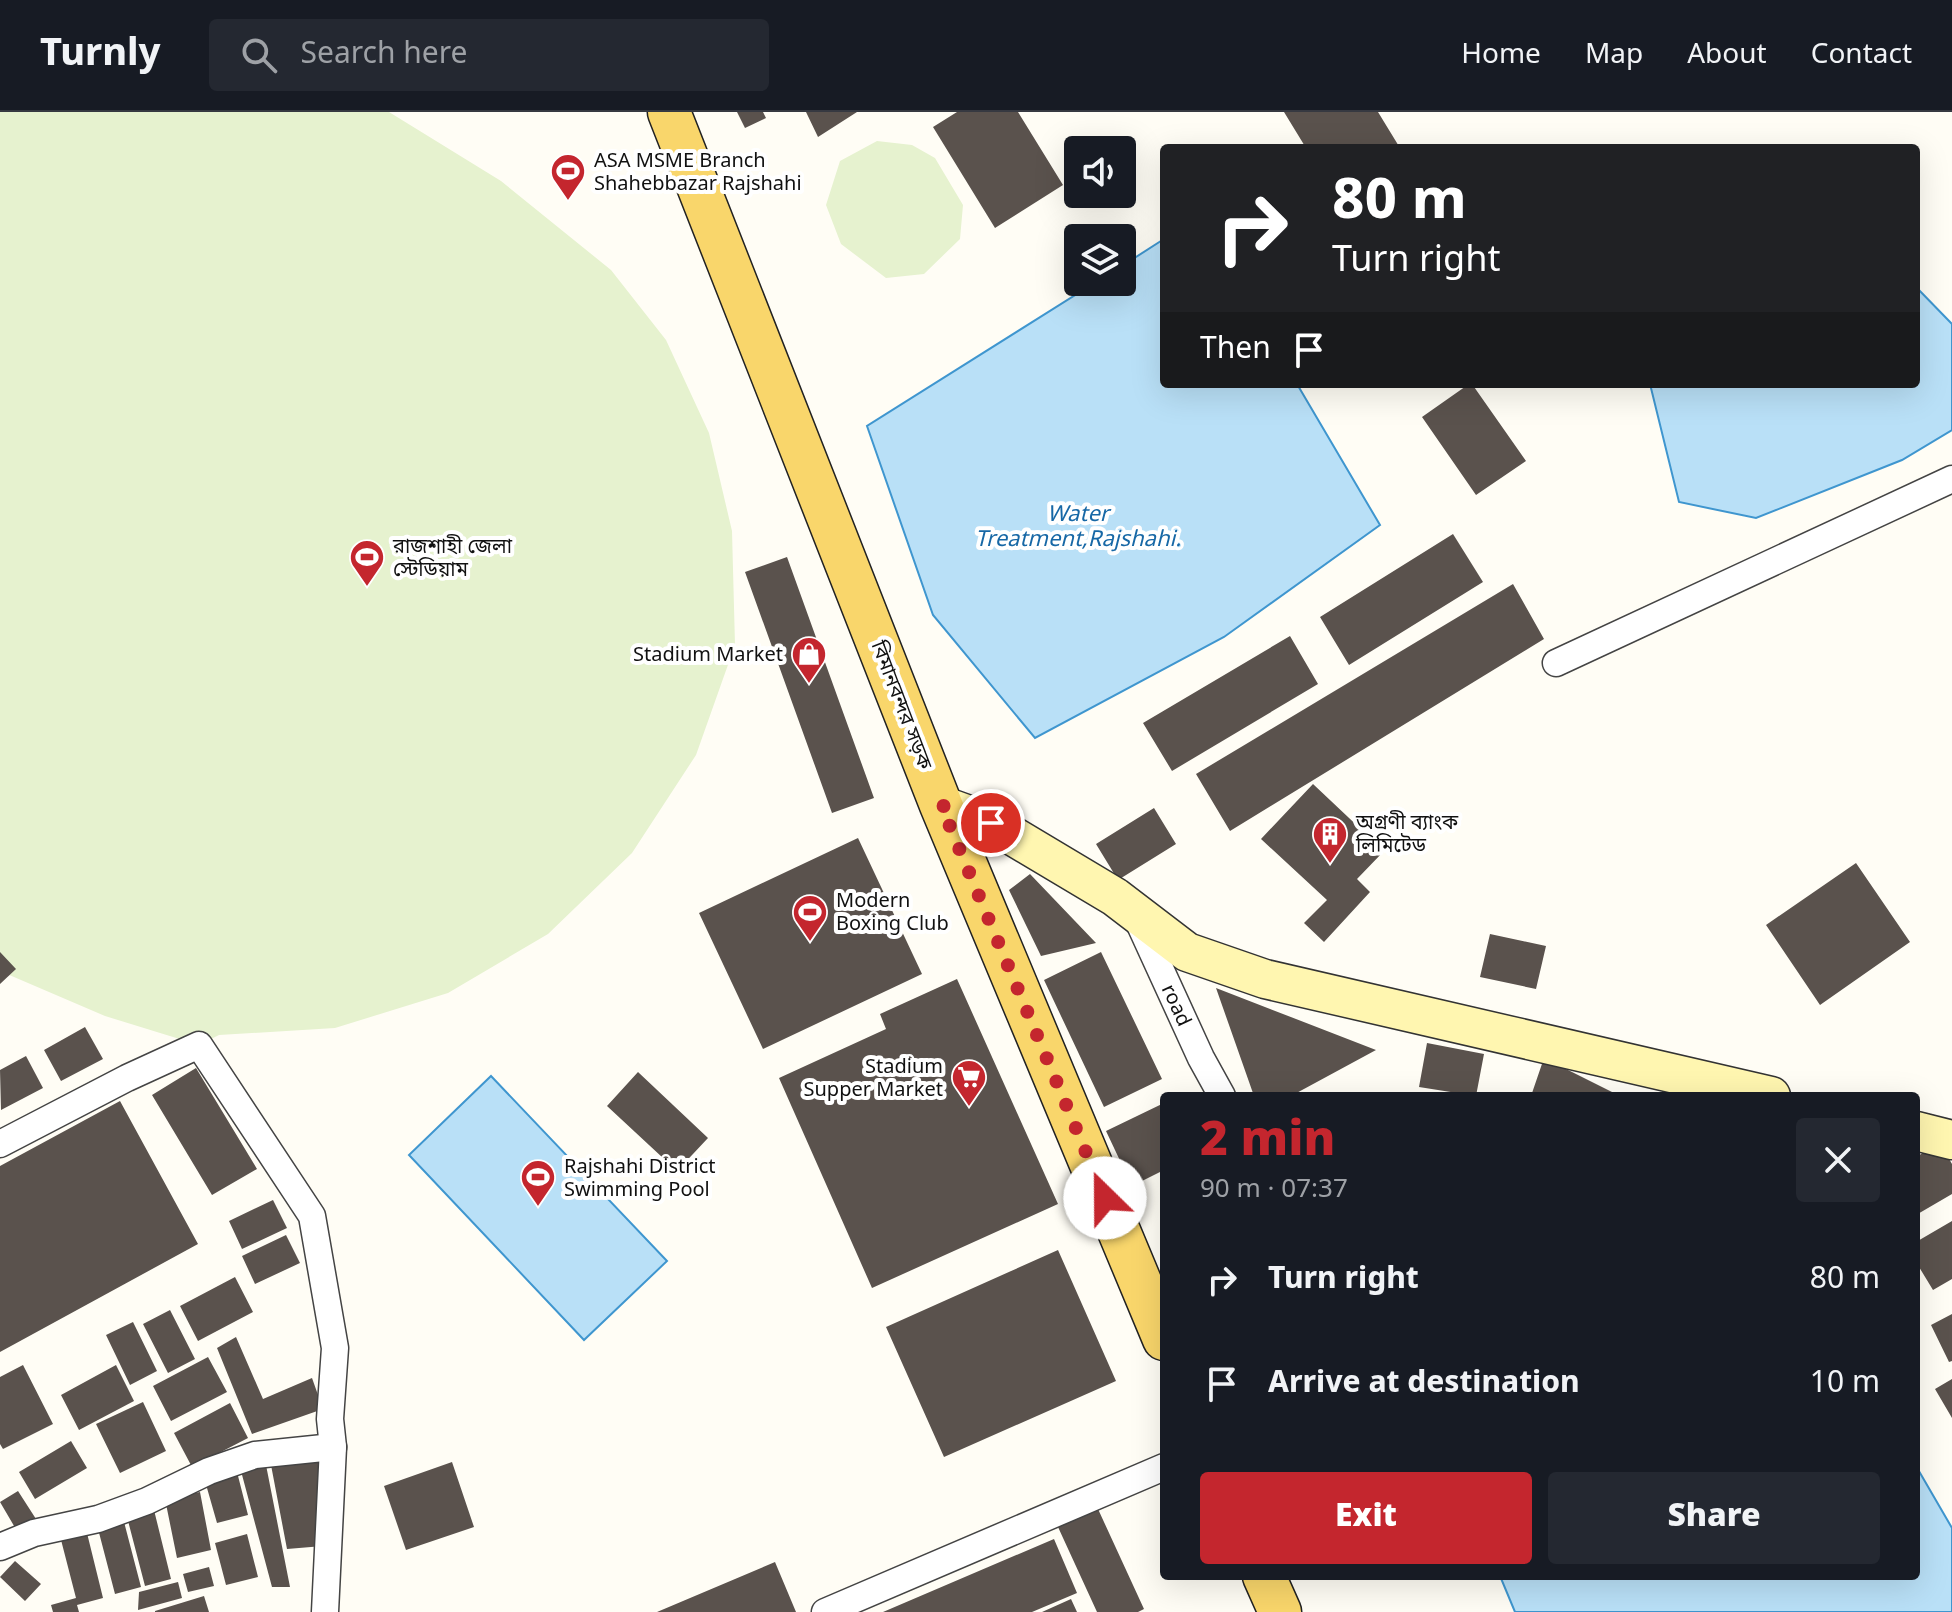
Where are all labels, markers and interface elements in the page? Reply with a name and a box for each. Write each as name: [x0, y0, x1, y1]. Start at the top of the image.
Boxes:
search box: [209, 19, 769, 91]
text: Turnly: [40, 30, 161, 81]
icon: search: [237, 33, 281, 77]
text: Search here: [301, 35, 467, 75]
text: Home: [1461, 37, 1541, 74]
text: Map: [1585, 37, 1643, 74]
text: About: [1687, 37, 1767, 74]
text: Contact: [1811, 37, 1912, 74]
map controls: [1064, 136, 1136, 296]
button: sound: [1064, 136, 1136, 208]
place label: ASA MSME Branch Shahebbazar Rajshahi: [594, 149, 802, 198]
sports icon: ASA MSME Branch Shahebbazar Rajshahi: [549, 152, 587, 202]
text: 80 m: [1332, 167, 1467, 241]
icon: right: [1200, 176, 1304, 280]
button: layers: [1064, 224, 1136, 296]
text: Turn right: [1332, 238, 1500, 286]
icon: arrive: [1287, 328, 1331, 372]
text: Then: [1200, 330, 1271, 370]
water label: Water Treatment,Rajshahi.: [975, 501, 1181, 555]
place label: রাজশাহী জেলা স্টেডিয়াম: [392, 534, 513, 584]
sports icon: রাজশাহী জেলা স্টেডিয়াম: [348, 538, 386, 588]
shop icon: Stadium Market: [790, 635, 828, 685]
street label: বিমানবন্দর সড়ক: [863, 636, 938, 775]
place label: Stadium Market: [633, 643, 783, 669]
pin: [957, 789, 1025, 857]
icon: arrive: [969, 801, 1013, 845]
place label: অগ্রণী ব্যাংক লিমিটেড: [1355, 810, 1459, 860]
building icon: অগ্রণী ব্যাংক লিমিটেড: [1311, 815, 1349, 865]
place label: Modern Boxing Club: [836, 889, 949, 938]
sports icon: Modern Boxing Club: [791, 893, 829, 943]
street label: road: [1154, 981, 1196, 1031]
place label: Stadium Supper Market: [804, 1055, 943, 1104]
supermarket icon: Stadium Supper Market: [950, 1058, 988, 1108]
text: 2 min: [1200, 1111, 1335, 1175]
button: close: [1796, 1118, 1880, 1202]
place label: Rajshahi District Swimming Pool: [564, 1155, 716, 1204]
position arrow: [1063, 1156, 1147, 1240]
sports icon: Rajshahi District Swimming Pool: [519, 1158, 557, 1208]
text: 90 m · 07:37: [1200, 1173, 1348, 1208]
icon: right: [1200, 1258, 1244, 1302]
text: Turn right: [1268, 1260, 1419, 1300]
text: 80 m: [1810, 1260, 1880, 1300]
icon: arrive: [1200, 1362, 1244, 1406]
text: Arrive at destination: [1268, 1364, 1580, 1404]
text: 10 m: [1810, 1364, 1880, 1404]
button: Exit: [1200, 1472, 1532, 1564]
button: Share: [1548, 1472, 1880, 1564]

